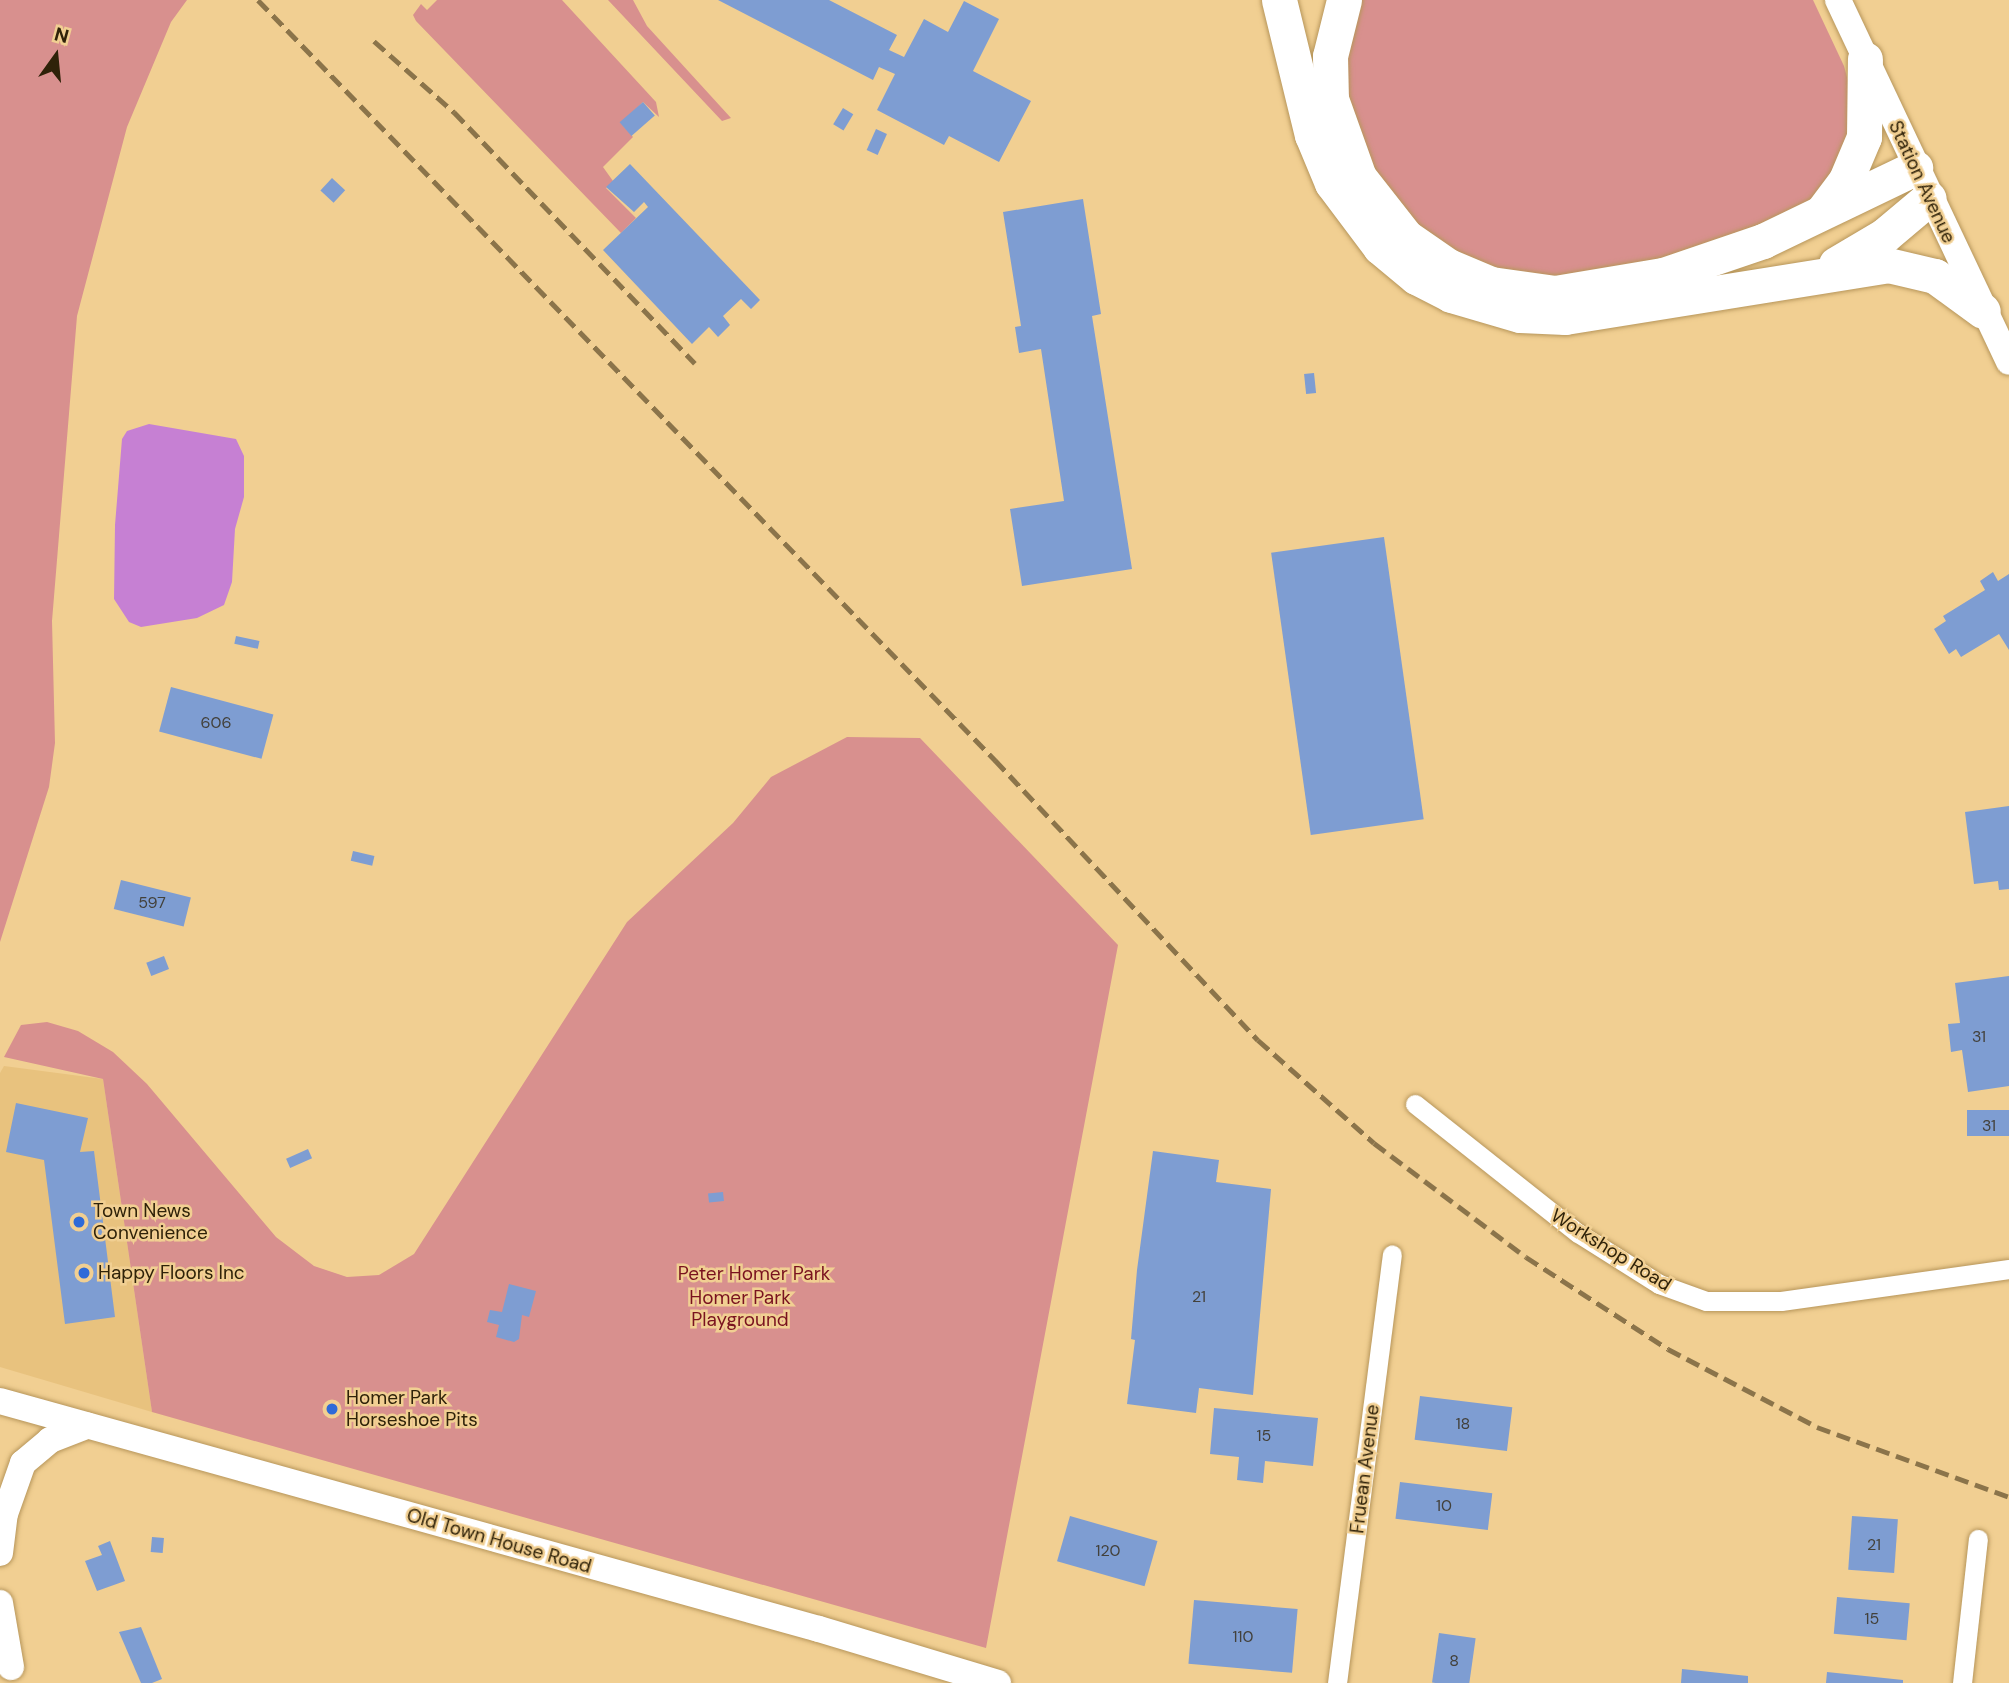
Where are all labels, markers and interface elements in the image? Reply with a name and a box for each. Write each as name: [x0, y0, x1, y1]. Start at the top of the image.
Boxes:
north arrow: [21, 21, 91, 91]
text: N: [52, 21, 71, 49]
street label: Station Avenue: [1884, 117, 1960, 247]
house number: 606: [200, 713, 232, 733]
house number: 597: [138, 893, 166, 913]
house number: 31: [1972, 1027, 1986, 1047]
house number: 31: [1982, 1116, 1996, 1136]
place label: Town News Convenience: [93, 1200, 208, 1244]
street label: Workshop Road: [1547, 1204, 1675, 1296]
marker: Town News Convenience: [71, 1214, 87, 1230]
place label: Happy Floors Inc: [98, 1262, 245, 1284]
park label: Peter Homer Park: [678, 1263, 830, 1285]
marker: Happy Floors Inc: [76, 1265, 92, 1281]
park label: Homer Park Playground: [689, 1287, 791, 1331]
house number: 21: [1192, 1287, 1206, 1307]
place label: Homer Park Horseshoe Pits: [346, 1387, 478, 1431]
marker: Homer Park Horseshoe Pits: [324, 1401, 340, 1417]
street label: Fruean Avenue: [1346, 1403, 1384, 1535]
house number: 18: [1456, 1414, 1470, 1434]
house number: 15: [1257, 1426, 1271, 1446]
house number: 10: [1436, 1496, 1452, 1516]
street label: Old Town House Road: [404, 1504, 594, 1578]
house number: 21: [1867, 1535, 1881, 1555]
house number: 120: [1096, 1541, 1120, 1561]
house number: 15: [1865, 1609, 1879, 1629]
house number: 110: [1233, 1627, 1253, 1647]
house number: 8: [1449, 1651, 1459, 1671]

